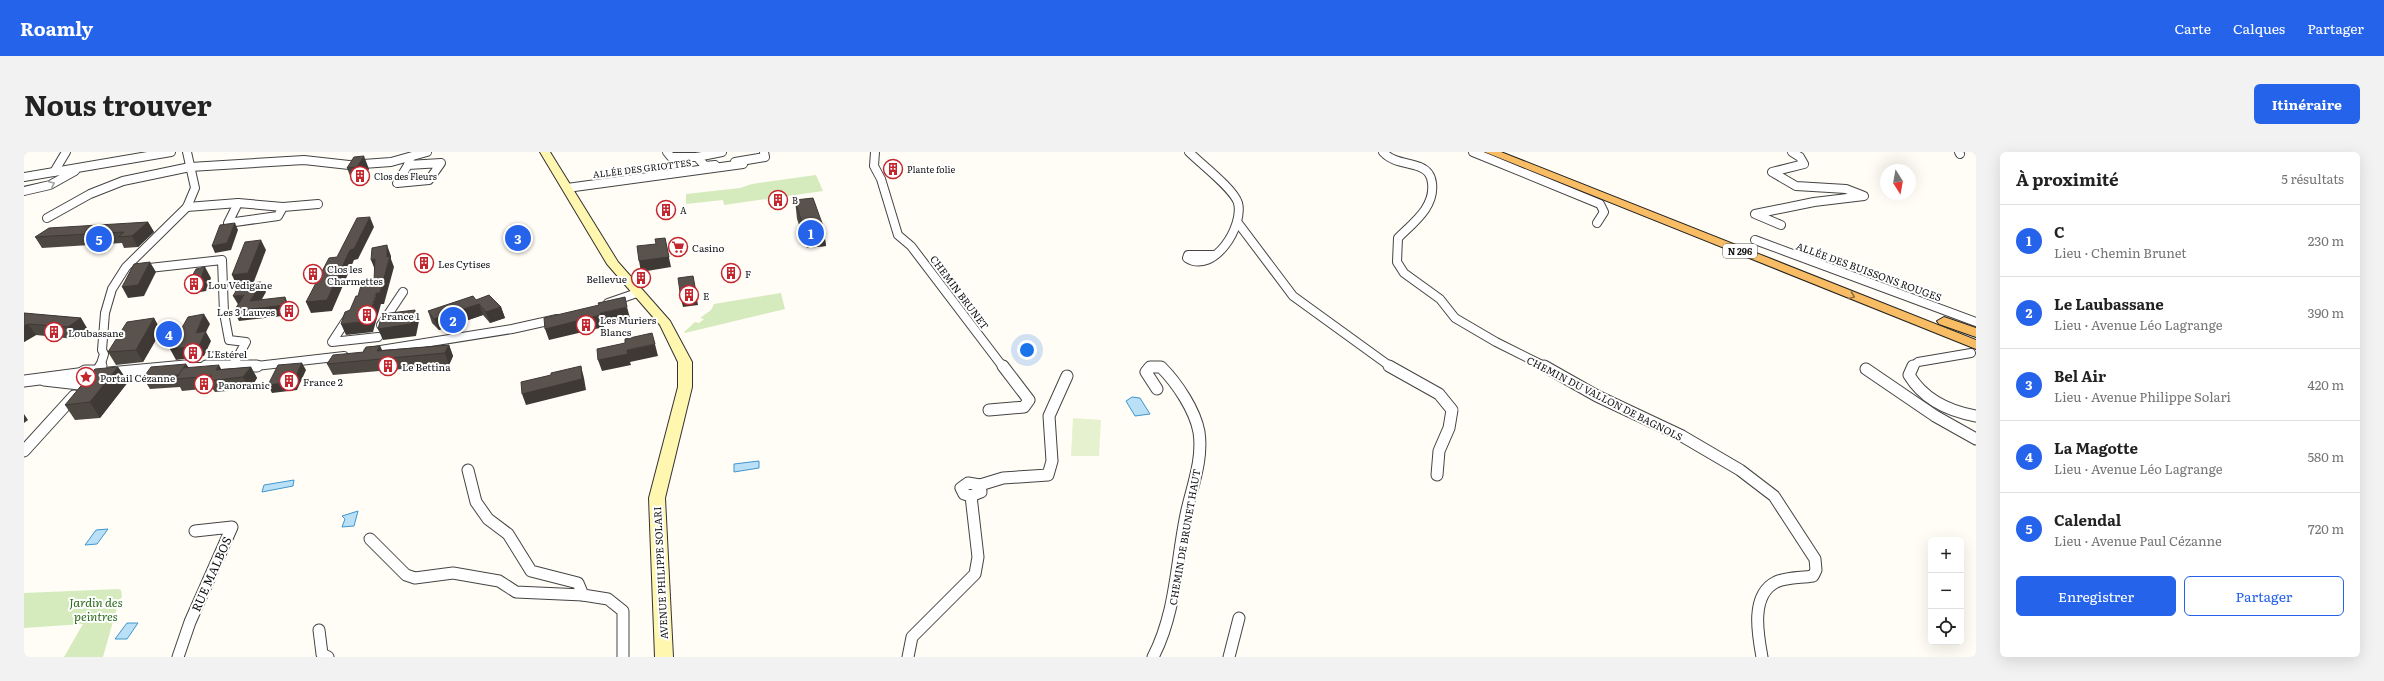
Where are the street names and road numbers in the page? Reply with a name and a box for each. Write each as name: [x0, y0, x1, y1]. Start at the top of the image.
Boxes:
street label: ALLÉE DES GRIOTTES: [592, 155, 692, 181]
street label: ALLÉE DES BUISSONS ROUGES: [1794, 238, 1944, 304]
road number: N 296: [1723, 244, 1757, 258]
street label: CHEMIN BRUNET: [927, 252, 993, 332]
street label: CHEMIN DU VALLON DE BAGNOLS: [1524, 352, 1686, 444]
street label: CHEMIN DE BRUNET HAUT: [1165, 468, 1203, 606]
street label: AVENUE PHILIPPE SOLARI: [649, 506, 671, 640]
street label: RUE MALBOS: [186, 534, 236, 614]

